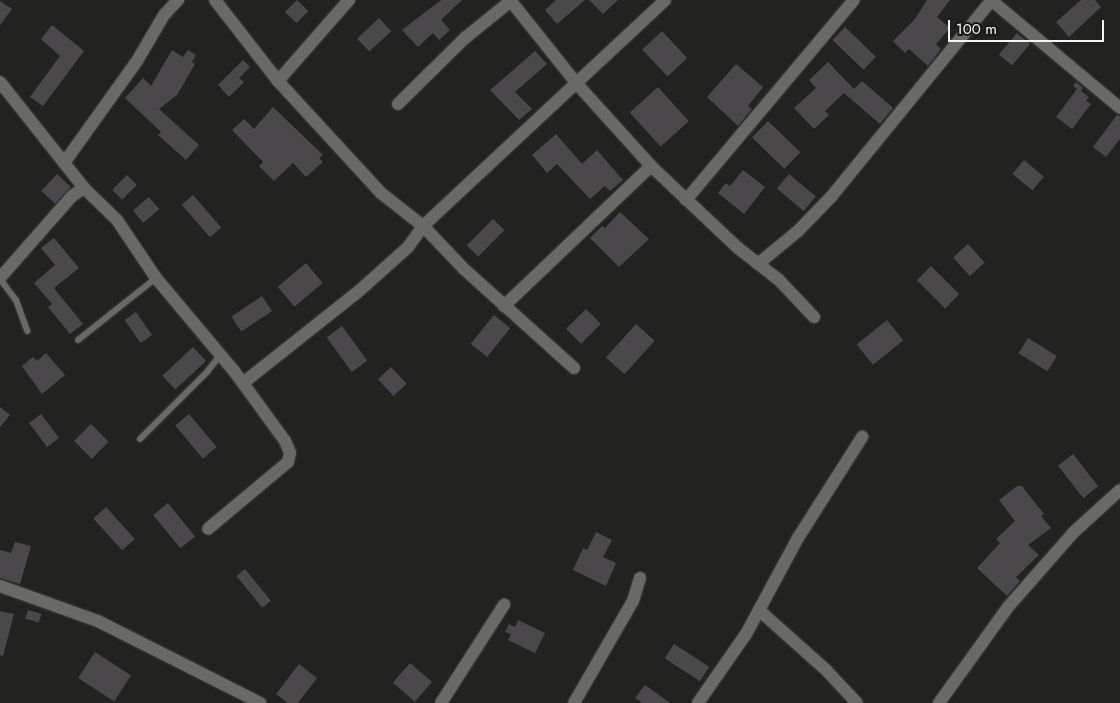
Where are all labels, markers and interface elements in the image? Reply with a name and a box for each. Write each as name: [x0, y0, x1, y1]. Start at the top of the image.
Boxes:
scale bar: [950, 10, 1106, 42]
text: 100 m: [956, 18, 997, 40]

